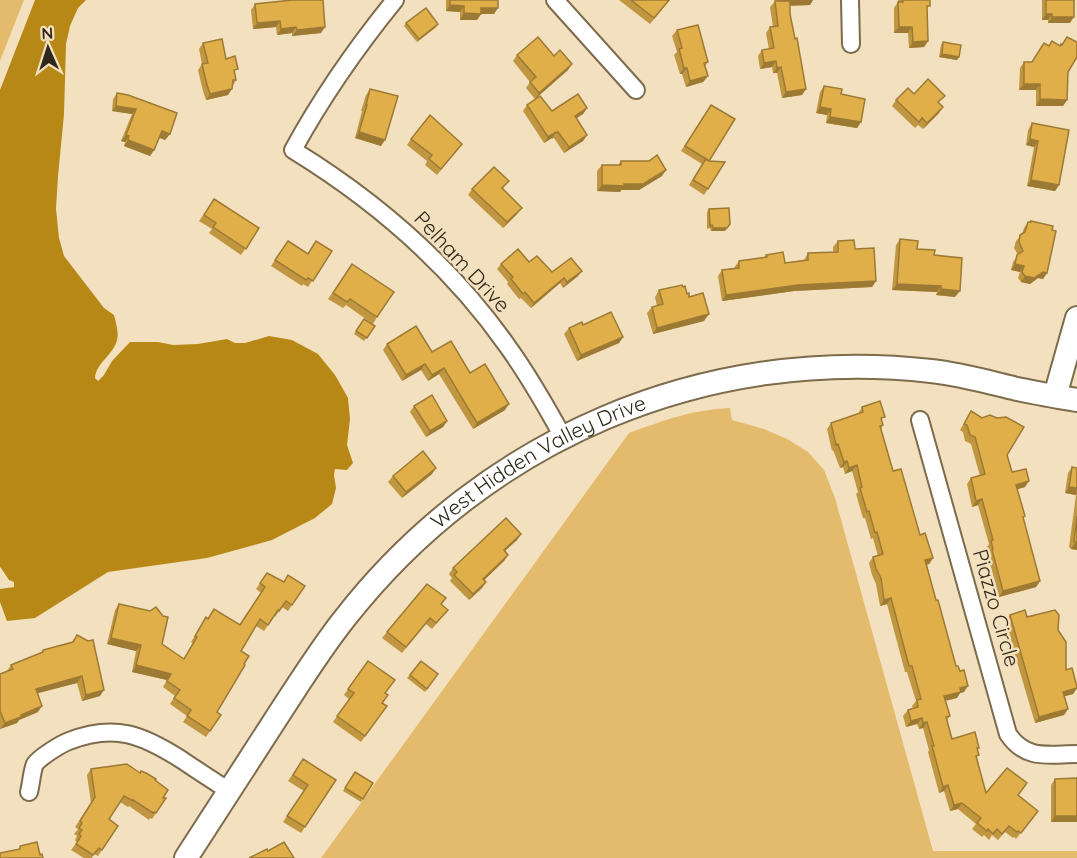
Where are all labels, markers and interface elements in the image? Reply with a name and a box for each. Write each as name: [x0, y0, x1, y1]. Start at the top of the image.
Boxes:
north arrow: [18, 18, 78, 78]
text: N: [41, 23, 54, 43]
street label: Pelham Drive: [409, 205, 516, 317]
street label: West Hidden Valley Drive: [425, 389, 649, 534]
street label: Piazzo Circle: [968, 546, 1026, 670]

